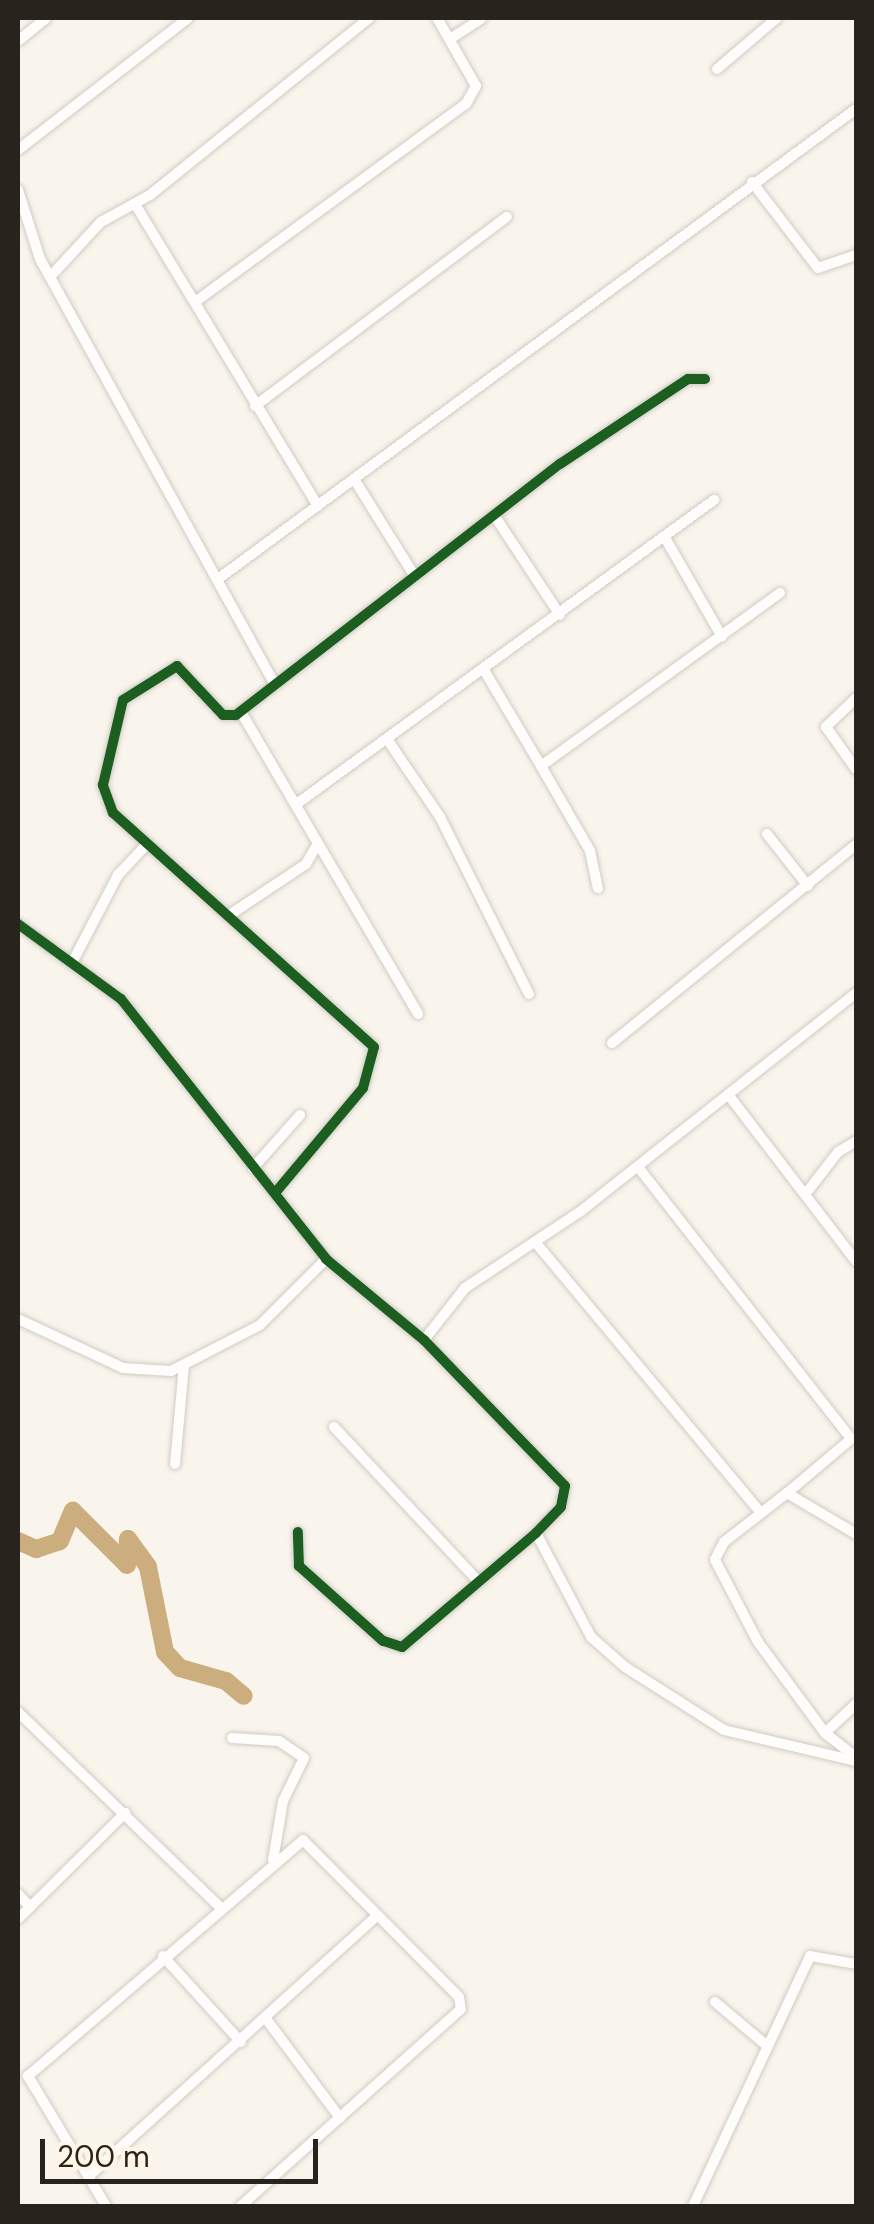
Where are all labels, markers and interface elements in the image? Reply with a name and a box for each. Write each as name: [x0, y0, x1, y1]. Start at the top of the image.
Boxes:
scale bar: [45, 2119, 322, 2181]
text: 200 m: [57, 2137, 150, 2176]

